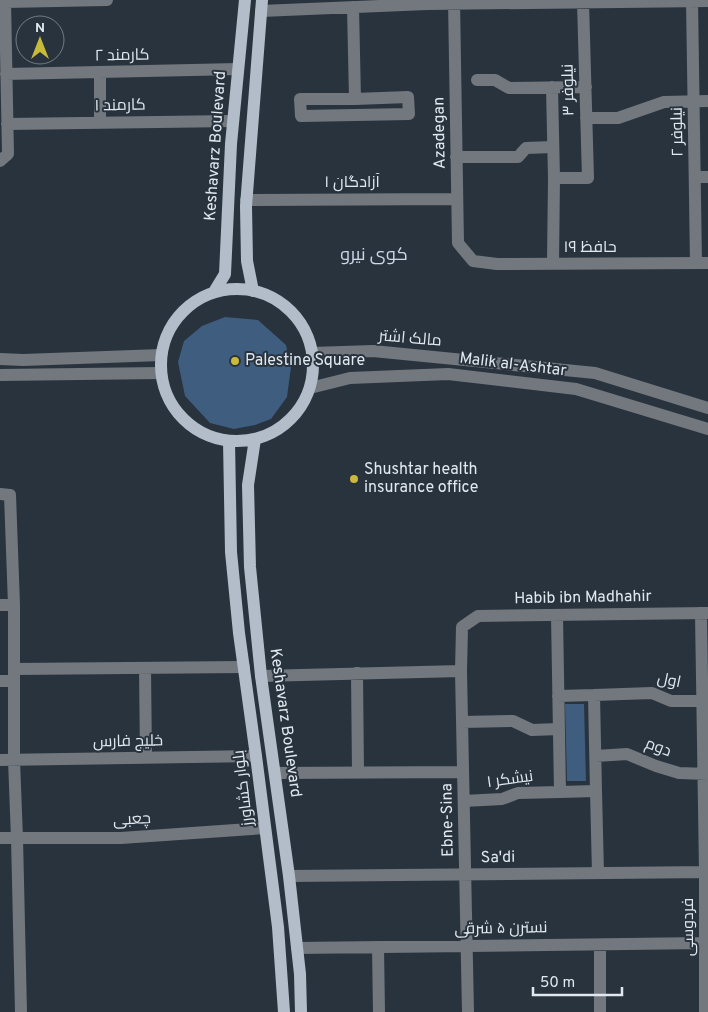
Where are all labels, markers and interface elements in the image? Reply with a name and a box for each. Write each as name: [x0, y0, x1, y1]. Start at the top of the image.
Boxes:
north arrow: [15, 15, 65, 65]
text: N: [35, 20, 45, 37]
street label: کارمند ۲: [94, 46, 150, 66]
street label: نیلوفر ۳: [559, 64, 579, 116]
street label: Keshavarz Boulevard: [201, 70, 231, 222]
street label: کارمند ۱: [94, 96, 146, 116]
street label: Azadegan: [429, 97, 451, 169]
street label: نیلوفر ۲: [668, 107, 688, 157]
street label: آزادگان ۱: [324, 173, 380, 193]
street label: حافظ ۱۹: [563, 238, 617, 258]
district label: کوی نیرو: [340, 244, 408, 267]
street label: مالک اشتر: [377, 326, 442, 352]
street label: Malik al-Ashtar: [458, 349, 568, 381]
place label: Palestine Square: [245, 351, 365, 371]
marker: Palestine Square: [229, 355, 241, 367]
place label: Shushtar health insurance office: [364, 460, 478, 498]
marker: Shushtar health insurance office: [348, 473, 360, 485]
street label: Habib ibn Madhahir: [514, 587, 652, 609]
street label: Keshavarz Boulevard: [265, 647, 305, 799]
street label: اول: [655, 669, 683, 693]
street label: خلیج فارس: [93, 731, 163, 753]
street label: دوم: [642, 734, 674, 762]
street label: بلوار کشاورز: [229, 749, 259, 828]
street label: نیشکر ۱: [485, 767, 535, 793]
street label: Ebne-Sina: [437, 783, 459, 857]
street label: چعبی: [113, 809, 151, 831]
street label: Sa'di: [481, 848, 515, 868]
street label: فردوسی: [679, 898, 699, 956]
street label: نسترن ۵ شرقی: [454, 918, 548, 940]
scale bar: [533, 964, 622, 996]
text: 50 m: [540, 974, 575, 993]

